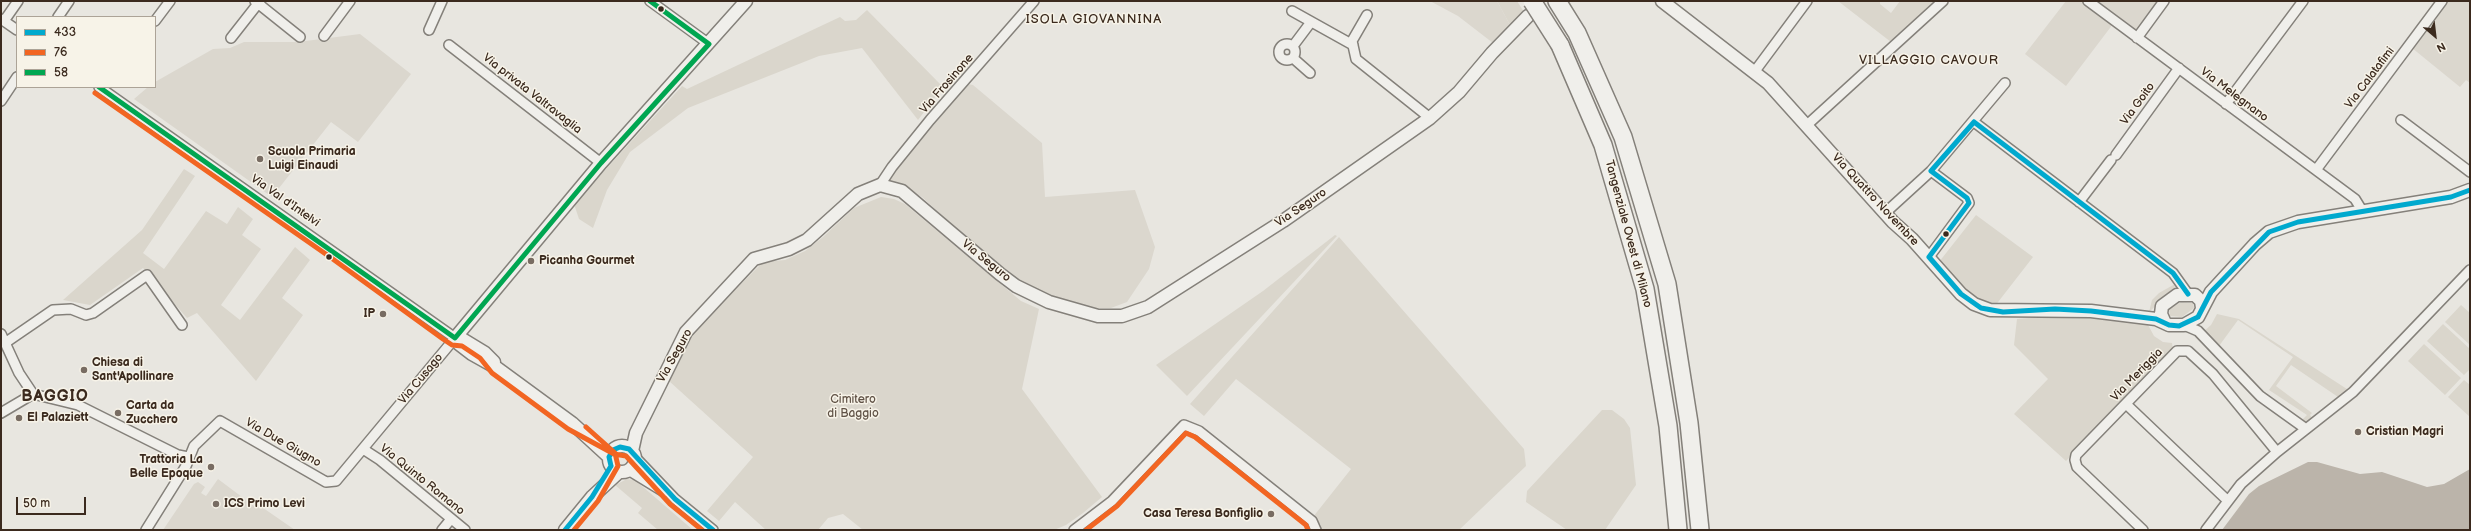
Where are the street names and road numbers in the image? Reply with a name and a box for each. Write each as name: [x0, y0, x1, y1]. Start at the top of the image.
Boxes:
street label: Via Calatafimi: [2342, 44, 2398, 112]
street label: Via privata Valtravaglia: [480, 51, 584, 137]
street label: Via Frosinone: [917, 51, 977, 117]
street label: Via Melegnano: [2197, 65, 2271, 125]
street label: Via Goito: [2118, 80, 2158, 128]
street label: Via Quattro Novembre: [1828, 151, 1922, 249]
street label: Tangenziale Ovest di Milano: [1601, 159, 1655, 309]
street label: Via Val d'Intelvi: [248, 172, 322, 230]
street label: Via Seguro: [1272, 185, 1330, 231]
street label: Via Seguro: [958, 237, 1014, 285]
street label: Via Seguro: [654, 327, 696, 385]
street label: Via Meriggia: [2108, 345, 2166, 405]
street label: Via Cusago: [396, 351, 446, 407]
street label: Via Due Giugno: [243, 416, 323, 470]
street label: Via Quinto Romano: [377, 441, 467, 519]

